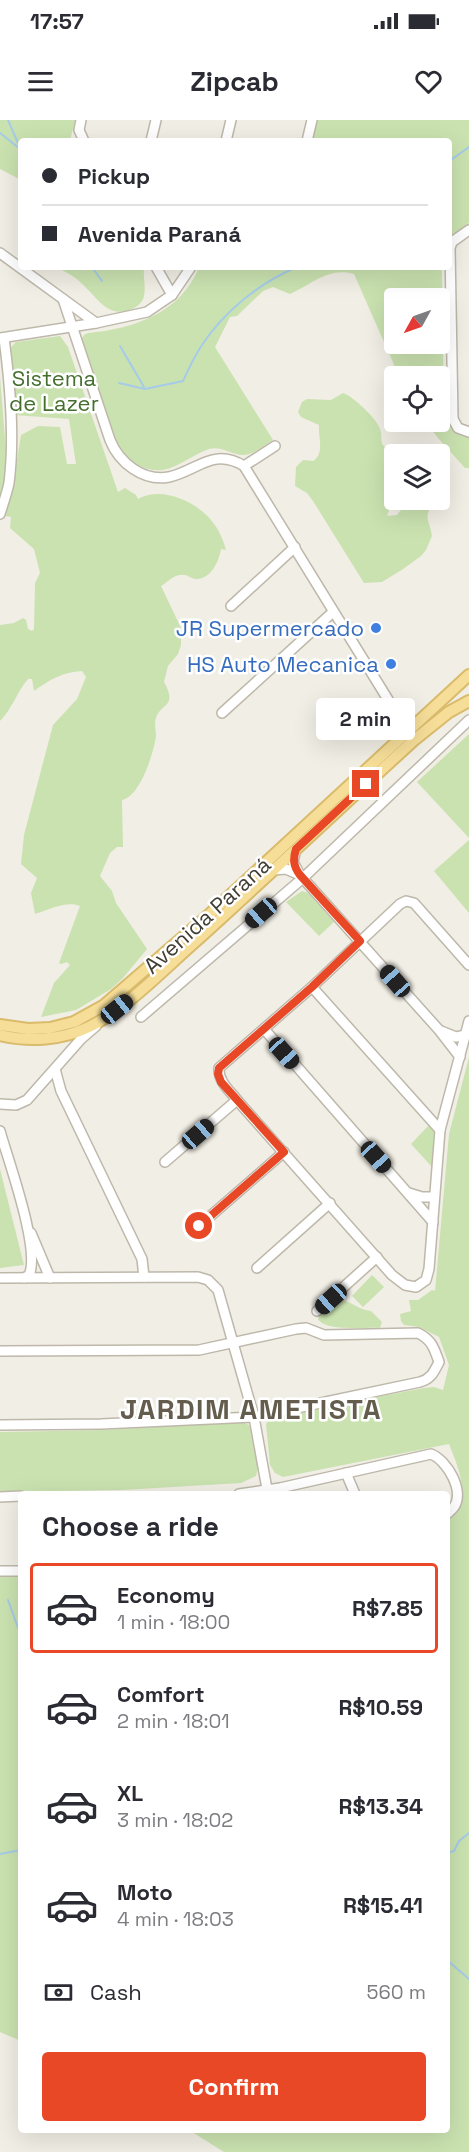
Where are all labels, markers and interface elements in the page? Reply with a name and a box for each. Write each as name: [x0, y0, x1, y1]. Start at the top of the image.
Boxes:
text: 17:57: [30, 7, 84, 35]
text: Zipcab: [190, 64, 279, 99]
icon: menu: [24, 65, 57, 98]
icon: heart: [412, 65, 445, 98]
text: Pickup: [78, 162, 150, 190]
text: Avenida Paraná: [78, 220, 241, 248]
north arrow: [384, 288, 450, 354]
map controls: [384, 288, 450, 510]
park label: Sistema de Lazer: [9, 364, 99, 417]
button: locate: [384, 366, 450, 432]
button: layers: [384, 444, 450, 510]
place label: JR Supermercado: [176, 614, 364, 642]
marker: JR Supermercado: [369, 621, 383, 635]
place label: HS Auto Mecanica: [187, 650, 379, 678]
marker: HS Auto Mecanica: [384, 657, 398, 671]
callout: 2 min: [316, 697, 416, 739]
text: 2 min: [340, 706, 391, 732]
route end: [352, 770, 379, 797]
street label: Avenida Paraná: [138, 850, 277, 979]
car: [242, 894, 280, 932]
car: [376, 962, 414, 1000]
car: [97, 991, 137, 1027]
car: [265, 1034, 303, 1072]
car: [179, 1115, 217, 1153]
car: [357, 1138, 395, 1176]
route start: [185, 1212, 212, 1239]
car: [312, 1280, 350, 1318]
district label: JARDIM AMETISTA: [120, 1391, 382, 1427]
text: Choose a ride: [42, 1509, 219, 1544]
icon: car: [45, 1581, 99, 1635]
text: Economy: [117, 1581, 215, 1609]
text: R$7.85: [352, 1594, 423, 1622]
text: 1 min · 18:00: [117, 1609, 230, 1635]
icon: car: [45, 1680, 99, 1734]
text: Comfort: [117, 1680, 205, 1708]
text: R$10.59: [338, 1693, 423, 1721]
text: 2 min · 18:01: [117, 1708, 230, 1734]
icon: car: [45, 1779, 99, 1833]
text: XL: [117, 1779, 143, 1807]
text: R$13.34: [339, 1792, 423, 1820]
text: 3 min · 18:02: [117, 1807, 233, 1833]
icon: car: [45, 1878, 99, 1932]
text: Moto: [117, 1878, 173, 1906]
text: R$15.41: [343, 1891, 423, 1919]
text: 4 min · 18:03: [117, 1906, 234, 1932]
icon: cash: [42, 1976, 75, 2009]
text: Cash: [90, 1978, 142, 2006]
text: 560 m: [367, 1979, 426, 2005]
button: Confirm: [42, 2052, 426, 2121]

